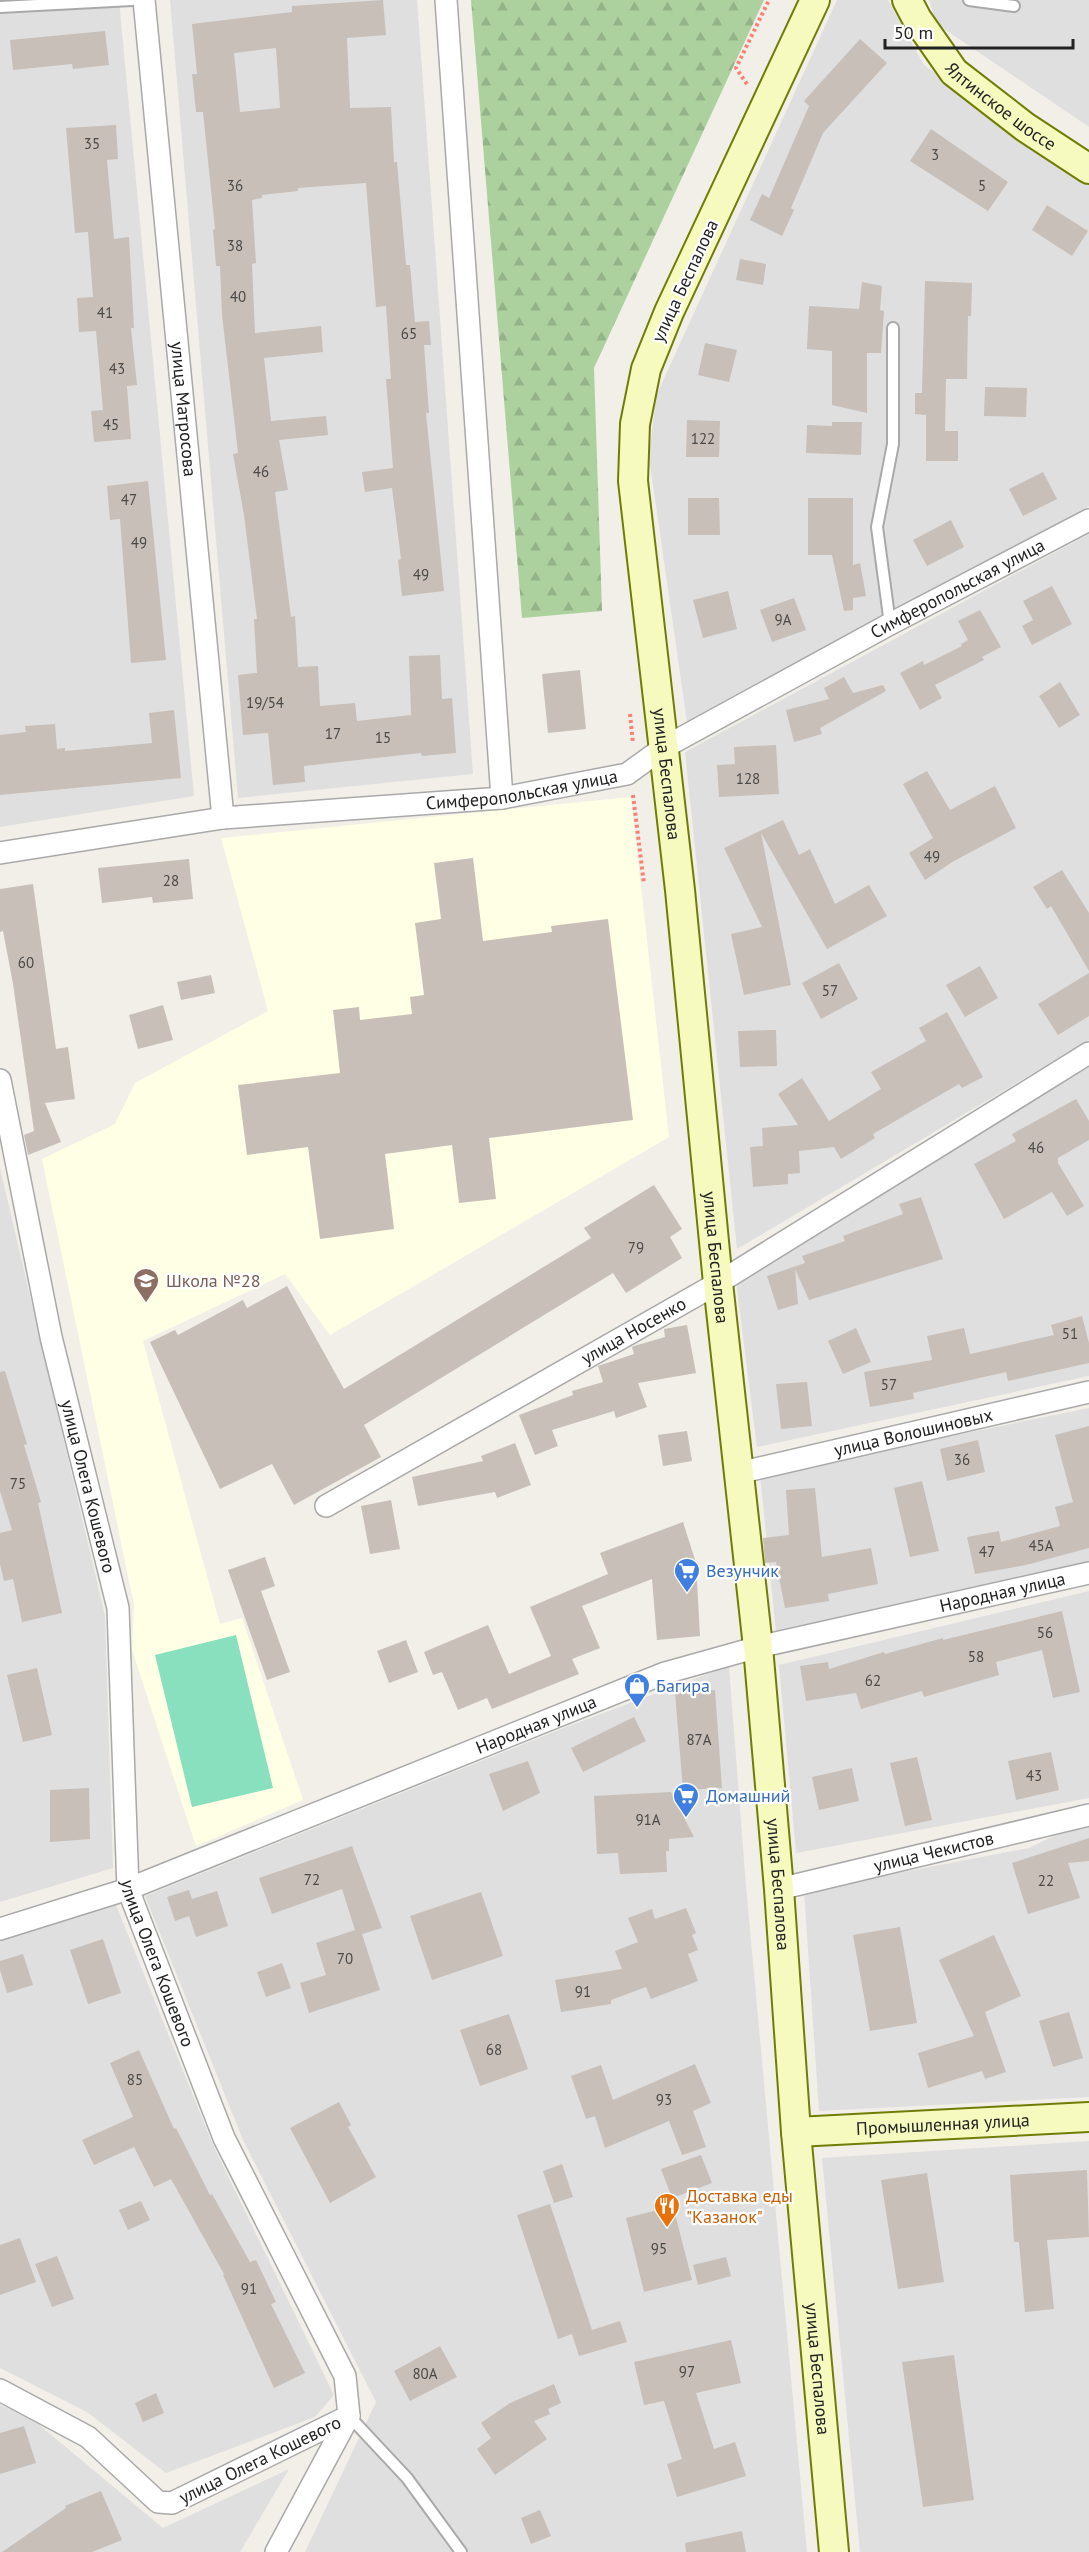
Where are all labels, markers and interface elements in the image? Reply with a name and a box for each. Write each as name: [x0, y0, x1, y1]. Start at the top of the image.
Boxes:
scale bar: [885, 12, 1072, 50]
text: 50 m: [894, 21, 933, 44]
street label: Ялтинское шоссе: [940, 58, 1061, 155]
house number: 35: [84, 134, 100, 153]
house number: 3: [931, 145, 939, 164]
house number: 36: [227, 176, 243, 195]
house number: 5: [978, 176, 986, 195]
street label: улица Беспалова: [646, 216, 723, 346]
house number: 38: [227, 236, 243, 255]
house number: 40: [230, 287, 246, 306]
house number: 41: [97, 303, 113, 322]
house number: 65: [401, 324, 417, 343]
street label: улица Матросова: [166, 340, 202, 478]
house number: 43: [109, 359, 125, 378]
house number: 45: [103, 415, 119, 434]
house number: 122: [691, 429, 715, 448]
house number: 46: [253, 462, 269, 481]
house number: 47: [121, 490, 137, 509]
house number: 49: [131, 533, 147, 552]
street label: Симферопольская улица: [866, 533, 1049, 644]
house number: 49: [413, 565, 429, 584]
house number: 9А: [775, 610, 792, 629]
house number: 19/54: [246, 693, 284, 712]
street label: улица Беспалова: [648, 707, 686, 841]
house number: 17: [325, 724, 341, 743]
house number: 15: [375, 728, 391, 747]
street label: Симферопольская улица: [425, 764, 619, 814]
house number: 128: [736, 769, 760, 788]
house number: 49: [924, 847, 940, 866]
house number: 28: [163, 871, 179, 890]
house number: 60: [18, 953, 34, 972]
house number: 57: [822, 981, 838, 1000]
house number: 46: [1028, 1138, 1044, 1157]
street label: улица Беспалова: [698, 1190, 734, 1325]
house number: 79: [628, 1238, 644, 1257]
school or university icon: Школа №28: [131, 1266, 161, 1304]
place label: Школа №28: [166, 1269, 261, 1292]
street label: улица Носенко: [577, 1292, 690, 1369]
house number: 51: [1062, 1324, 1078, 1343]
house number: 57: [881, 1375, 897, 1394]
street label: улица Олега Кошевого: [56, 1397, 121, 1575]
street label: улица Волошиновых: [832, 1403, 995, 1461]
house number: 36: [954, 1450, 970, 1469]
house number: 75: [10, 1474, 26, 1493]
house number: 45А: [1028, 1536, 1054, 1555]
house number: 47: [979, 1542, 995, 1561]
supermarket icon: Везунчик: [672, 1556, 702, 1594]
place label: Везунчик: [706, 1559, 779, 1582]
street label: Народная улица: [937, 1567, 1067, 1617]
house number: 56: [1037, 1623, 1053, 1642]
house number: 58: [968, 1647, 984, 1666]
shop icon: Багира: [622, 1671, 652, 1709]
house number: 62: [865, 1671, 881, 1690]
place label: Багира: [656, 1674, 710, 1697]
street label: Народная улица: [472, 1690, 600, 1759]
house number: 87А: [686, 1730, 712, 1749]
house number: 43: [1026, 1766, 1042, 1785]
supermarket icon: Домашний: [671, 1781, 701, 1819]
place label: Домашний: [706, 1784, 790, 1807]
house number: 91А: [635, 1810, 661, 1829]
street label: улица Беспалова: [762, 1817, 795, 1951]
street label: улица Чекистов: [871, 1826, 996, 1877]
house number: 72: [304, 1870, 320, 1889]
house number: 22: [1038, 1871, 1054, 1890]
street label: улица Олега Кошевого: [117, 1879, 200, 2050]
house number: 70: [337, 1949, 353, 1968]
house number: 91: [575, 1982, 591, 2001]
house number: 68: [486, 2040, 502, 2059]
house number: 85: [127, 2070, 143, 2089]
house number: 93: [656, 2090, 672, 2109]
street label: Промышленная улица: [855, 2108, 1030, 2140]
place label: Доставка еды "Казанок": [686, 2184, 793, 2228]
restaurant icon: Доставка еды "Казанок": [652, 2191, 682, 2229]
house number: 95: [651, 2239, 667, 2258]
house number: 91: [241, 2279, 257, 2298]
street label: улица Беспалова: [800, 2302, 835, 2436]
house number: 97: [679, 2362, 695, 2381]
house number: 80А: [412, 2364, 438, 2383]
street label: улица Олега Кошевого: [175, 2410, 345, 2509]

